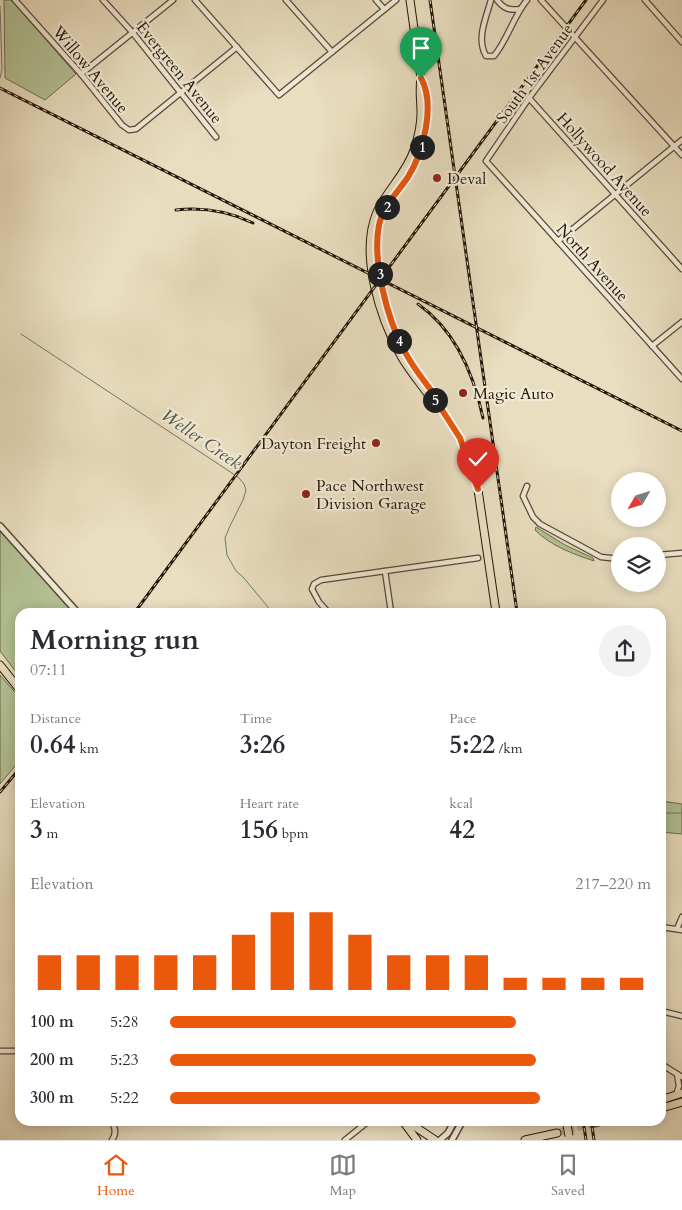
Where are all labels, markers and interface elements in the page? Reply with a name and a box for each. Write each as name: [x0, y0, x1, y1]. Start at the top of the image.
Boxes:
street label: Evergreen Avenue: [131, 17, 227, 128]
street label: South 1st Avenue: [491, 19, 578, 128]
street label: Willow Avenue: [46, 20, 133, 118]
pin: [400, 27, 442, 78]
icon: arrive: [407, 34, 435, 62]
street label: Hollywood Avenue: [551, 108, 657, 222]
pin: 1: [410, 134, 434, 160]
text: 1: [419, 138, 426, 157]
place label: Deval: [447, 168, 486, 190]
marker: Deval: [431, 172, 443, 184]
pin: 2: [374, 194, 400, 220]
text: 2: [384, 198, 391, 217]
street label: North Avenue: [551, 219, 633, 307]
pin: 3: [368, 262, 392, 286]
text: 3: [377, 265, 384, 284]
pin: 4: [386, 328, 412, 354]
text: 4: [396, 332, 403, 351]
place label: Magic Auto: [473, 383, 554, 405]
marker: Magic Auto: [457, 387, 469, 399]
pin: 5: [422, 388, 448, 412]
text: 5: [432, 391, 439, 410]
water label: Weller Creek: [156, 403, 247, 476]
place label: Dayton Freight: [261, 433, 366, 455]
marker: Dayton Freight: [370, 437, 382, 449]
pin: [457, 438, 499, 489]
icon: check: [464, 445, 492, 473]
north arrow: [611, 472, 666, 528]
map controls: [611, 472, 666, 592]
place label: Pace Northwest Division Garage: [316, 475, 427, 515]
marker: Pace Northwest Division Garage: [300, 488, 312, 500]
button: layers: [611, 537, 666, 592]
text: Morning run: [30, 621, 199, 659]
button: share: [599, 625, 651, 677]
text: 07:11: [30, 659, 67, 681]
text: Distance: [30, 709, 81, 728]
text: Time: [240, 709, 272, 728]
text: Pace: [449, 709, 476, 728]
text: 0.64: [30, 728, 76, 762]
text: 3:26: [240, 728, 285, 762]
text: 5:22: [449, 728, 495, 762]
text: km: [76, 739, 99, 758]
text: /km: [495, 739, 523, 758]
text: Elevation: [30, 794, 86, 813]
text: Heart rate: [240, 794, 299, 813]
text: kcal: [449, 794, 473, 813]
text: 3: [30, 813, 43, 847]
text: 156: [240, 813, 278, 847]
text: 42: [449, 813, 475, 847]
text: m: [43, 824, 58, 843]
text: bpm: [278, 824, 309, 843]
text: Elevation: [30, 873, 94, 895]
text: 217–220 m: [575, 873, 651, 895]
text: 100 m: [30, 1011, 74, 1033]
text: 5:28: [110, 1011, 139, 1033]
text: 200 m: [30, 1049, 74, 1071]
text: 5:23: [110, 1049, 139, 1071]
text: 300 m: [30, 1087, 74, 1109]
text: 5:22: [110, 1087, 139, 1109]
tab: Home: [97, 1151, 135, 1200]
tab: Map: [329, 1151, 357, 1200]
tab: Saved: [551, 1151, 585, 1200]

